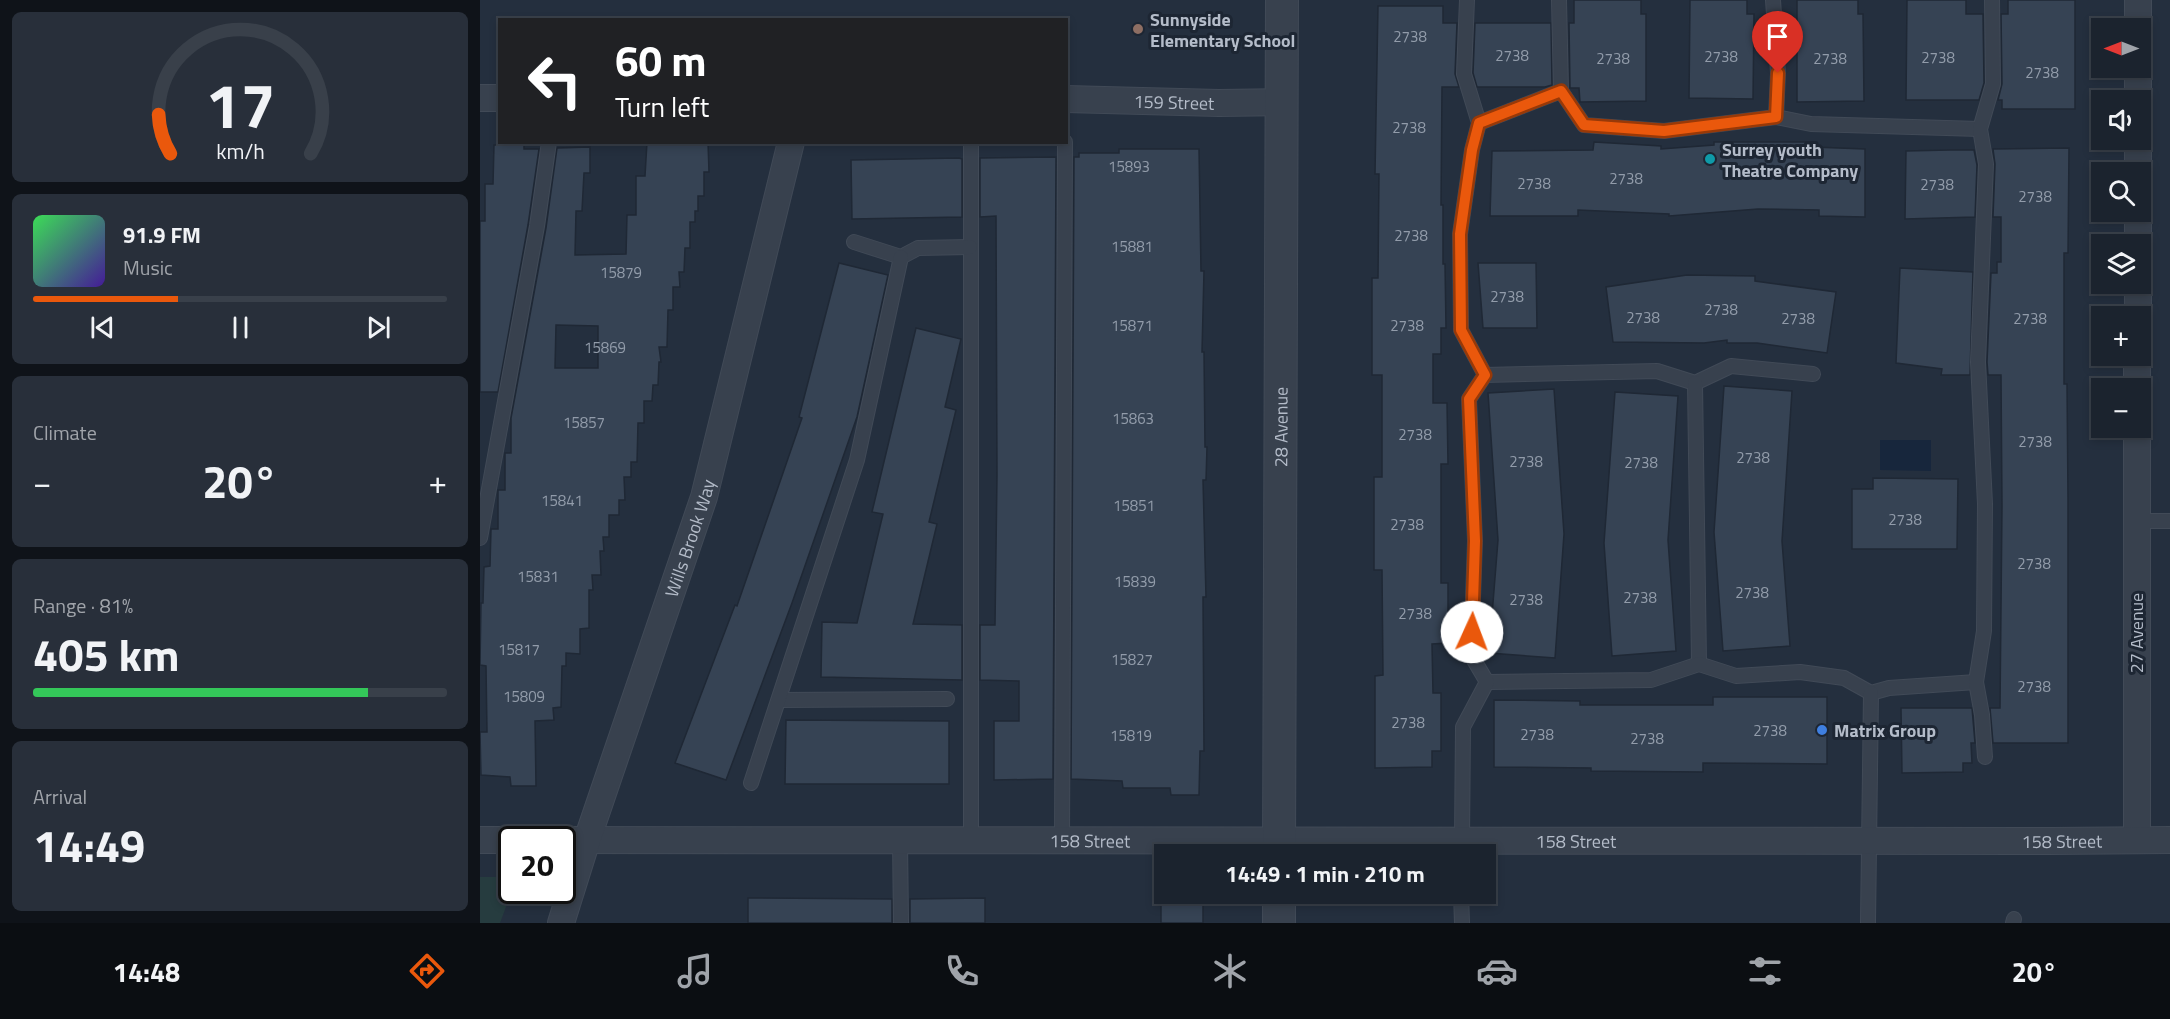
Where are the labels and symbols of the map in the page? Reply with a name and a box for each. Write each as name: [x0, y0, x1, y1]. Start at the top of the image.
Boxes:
place label: Sunnyside Elementary School: [1150, 6, 1295, 54]
pin: [1752, 11, 1803, 73]
north arrow: [2091, 18, 2151, 78]
marker: Sunnyside Elementary School: [1131, 22, 1145, 36]
house number: 2738: [1393, 25, 1427, 48]
house number: 2738: [1495, 44, 1529, 67]
house number: 2738: [1704, 45, 1738, 68]
house number: 2738: [1921, 46, 1955, 69]
house number: 2738: [1596, 47, 1630, 70]
house number: 2738: [1813, 47, 1847, 70]
house number: 2738: [2025, 61, 2059, 84]
street label: 159 Street: [1133, 87, 1215, 116]
house number: 2738: [1392, 116, 1426, 139]
place label: Surrey youth Theatre Company: [1722, 136, 1858, 184]
marker: Surrey youth Theatre Company: [1703, 152, 1717, 166]
house number: 15893: [1108, 155, 1150, 178]
house number: 2738: [1609, 167, 1643, 190]
house number: 2738: [1517, 172, 1551, 195]
house number: 2738: [1920, 173, 1954, 196]
house number: 2738: [2018, 185, 2052, 208]
house number: 2738: [1394, 224, 1428, 247]
house number: 15881: [1111, 235, 1153, 258]
house number: 15879: [600, 261, 642, 284]
house number: 2738: [1490, 285, 1524, 308]
house number: 2738: [1704, 298, 1738, 321]
house number: 2738: [1626, 306, 1660, 329]
house number: 2738: [1781, 307, 1815, 330]
house number: 2738: [2013, 307, 2047, 330]
house number: 15871: [1111, 314, 1153, 337]
house number: 2738: [1390, 314, 1424, 337]
house number: 15869: [584, 336, 626, 359]
street label: 28 Avenue: [1267, 387, 1294, 467]
house number: 15863: [1112, 407, 1154, 430]
house number: 15857: [563, 411, 605, 434]
house number: 2738: [1398, 423, 1432, 446]
house number: 2738: [2018, 430, 2052, 453]
house number: 2738: [1736, 446, 1770, 469]
house number: 2738: [1509, 450, 1543, 473]
house number: 2738: [1624, 451, 1658, 474]
street label: Wills Brook Way: [657, 476, 721, 600]
house number: 15841: [541, 489, 583, 512]
house number: 15851: [1113, 494, 1155, 517]
house number: 2738: [1888, 508, 1922, 531]
house number: 2738: [1390, 513, 1424, 536]
house number: 2738: [2017, 552, 2051, 575]
house number: 15831: [517, 565, 559, 588]
house number: 15839: [1114, 570, 1156, 593]
house number: 2738: [1735, 581, 1769, 604]
house number: 2738: [1623, 586, 1657, 609]
house number: 2738: [1509, 588, 1543, 611]
street label: 27 Avenue: [2123, 593, 2150, 673]
position arrow: [1440, 600, 1504, 664]
house number: 2738: [1398, 602, 1432, 625]
house number: 15817: [498, 638, 540, 661]
house number: 15827: [1111, 648, 1153, 671]
house number: 2738: [2017, 675, 2051, 698]
house number: 15809: [503, 685, 545, 708]
house number: 2738: [1391, 711, 1425, 734]
place label: Matrix Group: [1834, 717, 1936, 744]
house number: 2738: [1753, 719, 1787, 742]
house number: 2738: [1520, 723, 1554, 746]
marker: Matrix Group: [1815, 723, 1829, 737]
house number: 15819: [1110, 724, 1152, 747]
house number: 2738: [1630, 727, 1664, 750]
speed limit sign: 20: [498, 826, 576, 904]
street label: 158 Street: [1050, 827, 1131, 854]
street label: 158 Street: [1536, 827, 1617, 854]
street label: 158 Street: [2022, 827, 2103, 855]

